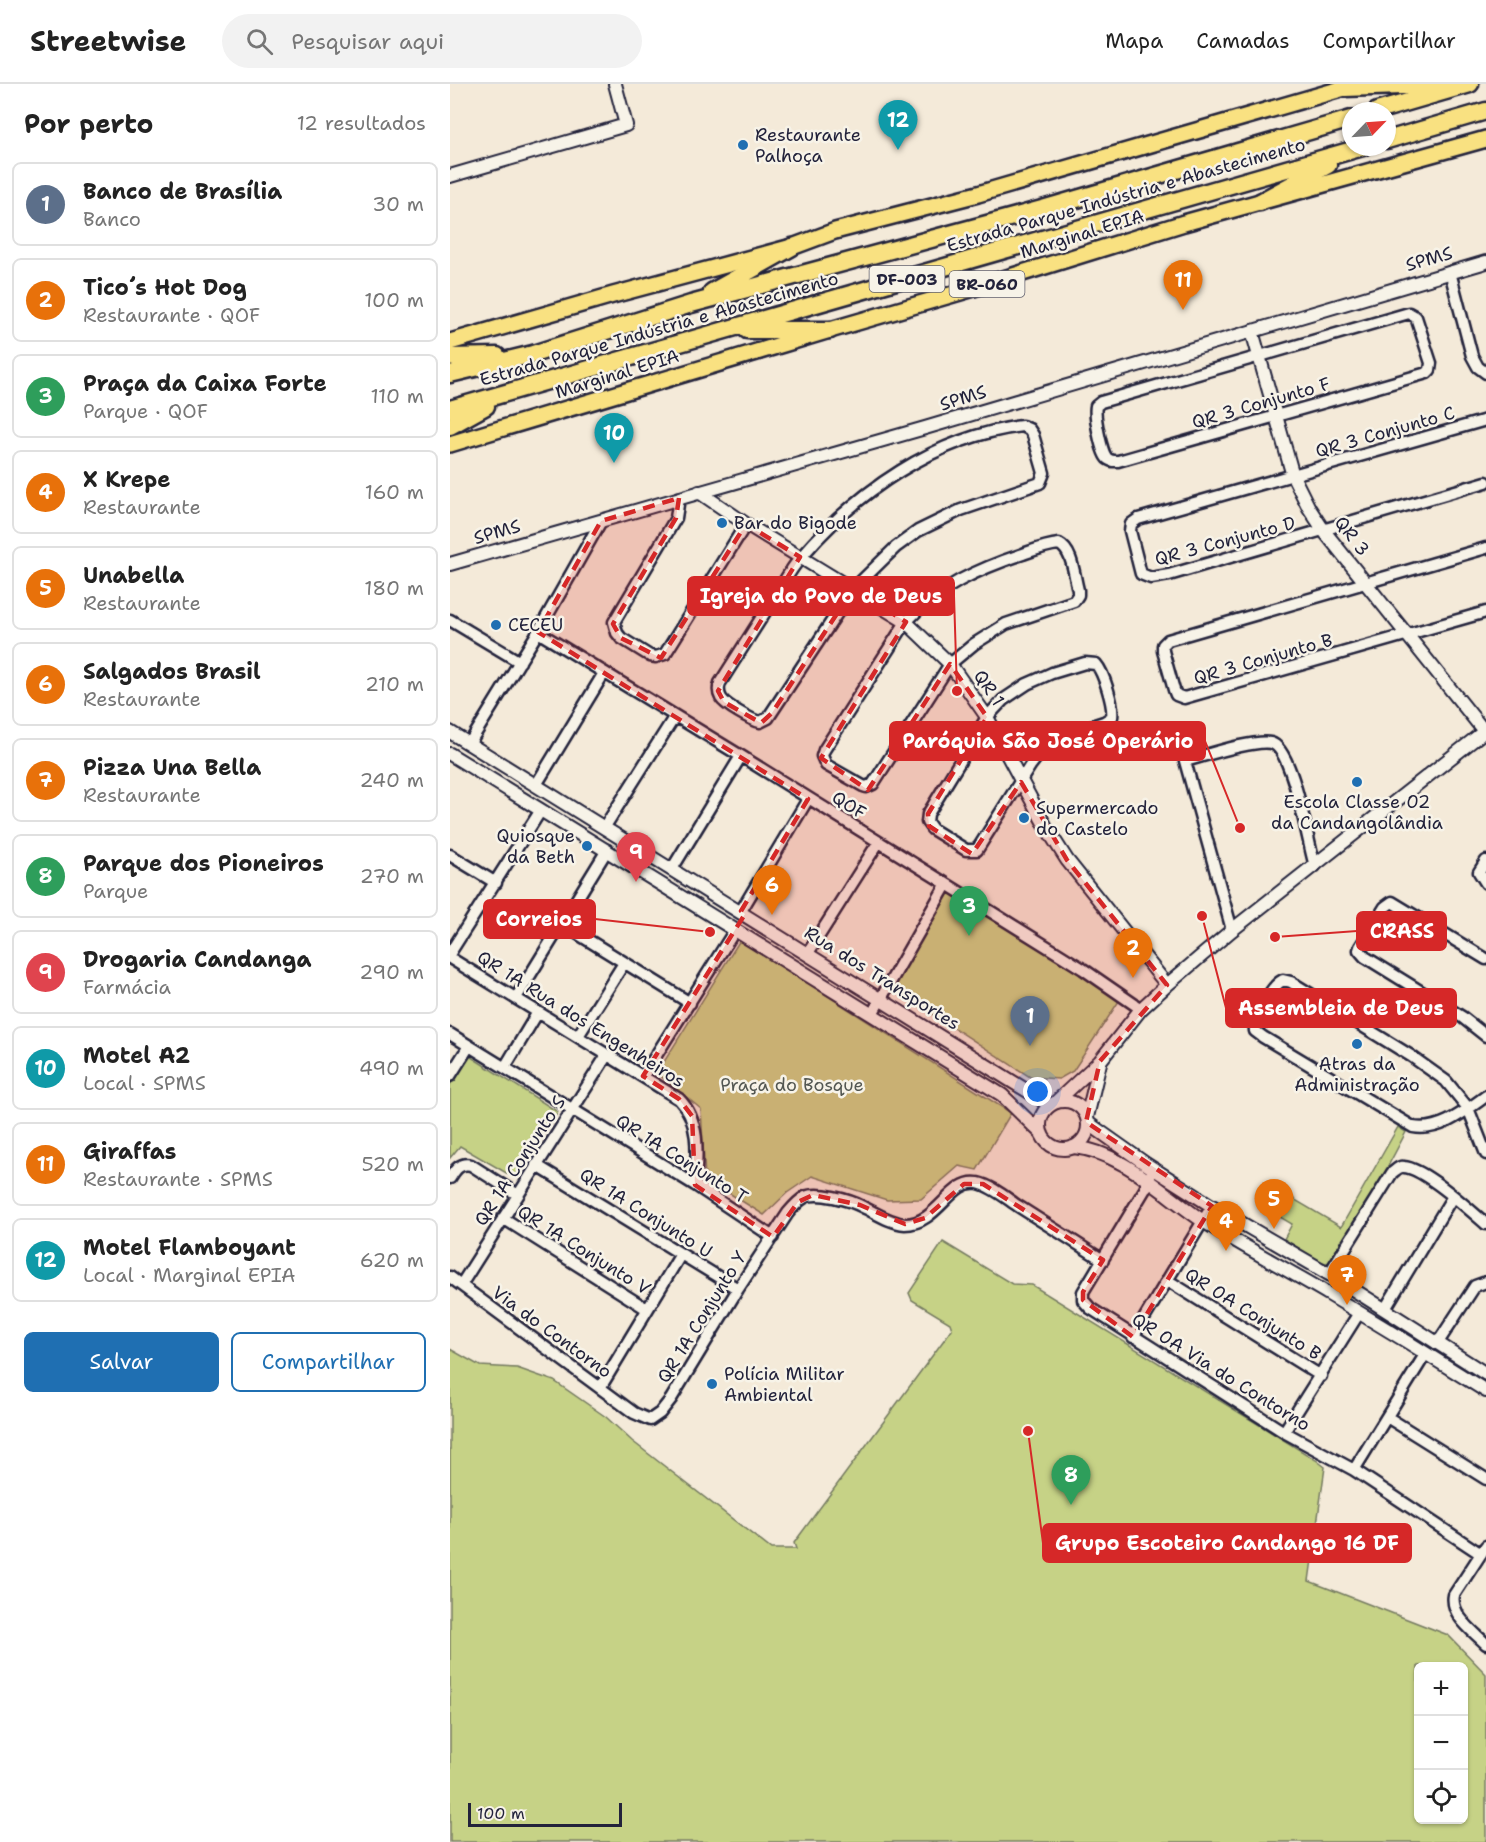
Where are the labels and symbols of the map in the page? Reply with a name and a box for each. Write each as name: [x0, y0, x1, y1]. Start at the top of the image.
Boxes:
pin: 12: [878, 100, 918, 150]
north arrow: [1342, 102, 1396, 156]
place label: Restaurante Palhoça: [755, 123, 861, 168]
street label: Estrada Parque Indústria e Abastecimento: [944, 132, 1308, 258]
marker: Restaurante Palhoça: [736, 138, 750, 152]
street label: Marginal EPIA: [1017, 204, 1147, 264]
street label: SPMS: [1403, 241, 1455, 277]
pin: 11: [1164, 260, 1202, 310]
street label: Estrada Parque Indústria e Abastecimento: [477, 266, 841, 392]
road number: DF-003: [870, 266, 944, 292]
road number: BR-060: [950, 271, 1024, 297]
street label: Marginal EPIA: [552, 344, 682, 404]
street label: QR 3 Conjunto F: [1189, 372, 1333, 434]
street label: SPMS: [937, 380, 989, 416]
street label: QR 3 Conjunto C: [1313, 401, 1457, 463]
pin: 10: [594, 414, 634, 463]
place label: Bar do Bigode: [734, 511, 857, 535]
street label: QR 3 Conjunto D: [1152, 511, 1298, 571]
street label: QR 3: [1329, 511, 1375, 561]
street label: SPMS: [471, 514, 523, 550]
marker: Bar do Bigode: [715, 516, 729, 530]
callout: Igreja do Povo de Deus: [688, 577, 954, 615]
text: Igreja do Povo de Deus: [700, 583, 942, 609]
place label: CECEU: [508, 613, 563, 637]
marker: CECEU: [489, 618, 503, 632]
street label: QR 3 Conjunto B: [1191, 628, 1335, 690]
street label: QR 1: [968, 665, 1010, 711]
callout: Paróquia São José Operário: [890, 722, 1205, 760]
text: Paróquia São José Operário: [902, 728, 1194, 754]
marker: Escola Classe 02 da Candangolândia: [1350, 775, 1364, 789]
street label: QOF: [827, 785, 871, 825]
place label: Escola Classe 02 da Candangolândia: [1271, 790, 1443, 835]
place label: Supermercado do Castelo: [1036, 796, 1158, 841]
marker: Supermercado do Castelo: [1017, 811, 1031, 825]
place label: Quiosque da Beth: [497, 824, 575, 869]
pin: 9: [616, 832, 656, 882]
marker: Quiosque da Beth: [580, 839, 594, 853]
pin: 6: [752, 866, 792, 915]
pin: 3: [950, 886, 988, 936]
callout: Correios: [484, 900, 595, 938]
text: Correios: [496, 906, 582, 932]
callout: CRASS: [1357, 912, 1446, 950]
text: CRASS: [1370, 918, 1434, 944]
street label: Rua dos Transportes: [800, 920, 964, 1036]
pin: 2: [1114, 928, 1152, 978]
street label: QR 1A Rua dos Engenheiros: [473, 945, 689, 1093]
callout: Assembleia de Deus: [1226, 989, 1456, 1027]
text: Assembleia de Deus: [1238, 995, 1444, 1021]
pin: 1: [1010, 996, 1050, 1046]
marker: Atras da Administração: [1350, 1037, 1364, 1051]
place label: Atras da Administração: [1294, 1052, 1420, 1097]
park label: Praça do Bosque: [720, 1073, 864, 1097]
your location: [1023, 1077, 1052, 1106]
street label: QR 1A Conjunto S: [469, 1091, 571, 1231]
street label: QR 1A Conjunto T: [611, 1109, 753, 1209]
street label: QR 1A Conjunto U: [575, 1162, 717, 1264]
pin: 5: [1254, 1180, 1294, 1229]
street label: QR 1A Conjunto V: [513, 1199, 655, 1301]
pin: 4: [1206, 1202, 1246, 1251]
street label: QR 1A Conjunto Y: [652, 1246, 752, 1387]
pin: 7: [1328, 1256, 1366, 1305]
street label: QR 0A Conjunto B: [1180, 1262, 1326, 1366]
street label: Via do Contorno: [487, 1280, 617, 1384]
street label: QR 0A Via do Contorno: [1127, 1307, 1315, 1437]
place label: Polícia Militar Ambiental: [724, 1362, 845, 1407]
marker: Polícia Militar Ambiental: [705, 1377, 719, 1391]
pin: 8: [1052, 1456, 1090, 1505]
callout: Grupo Escoteiro Candango 16 DF: [1043, 1524, 1411, 1562]
text: Grupo Escoteiro Candango 16 DF: [1055, 1530, 1399, 1556]
scale bar: [468, 1800, 622, 1828]

